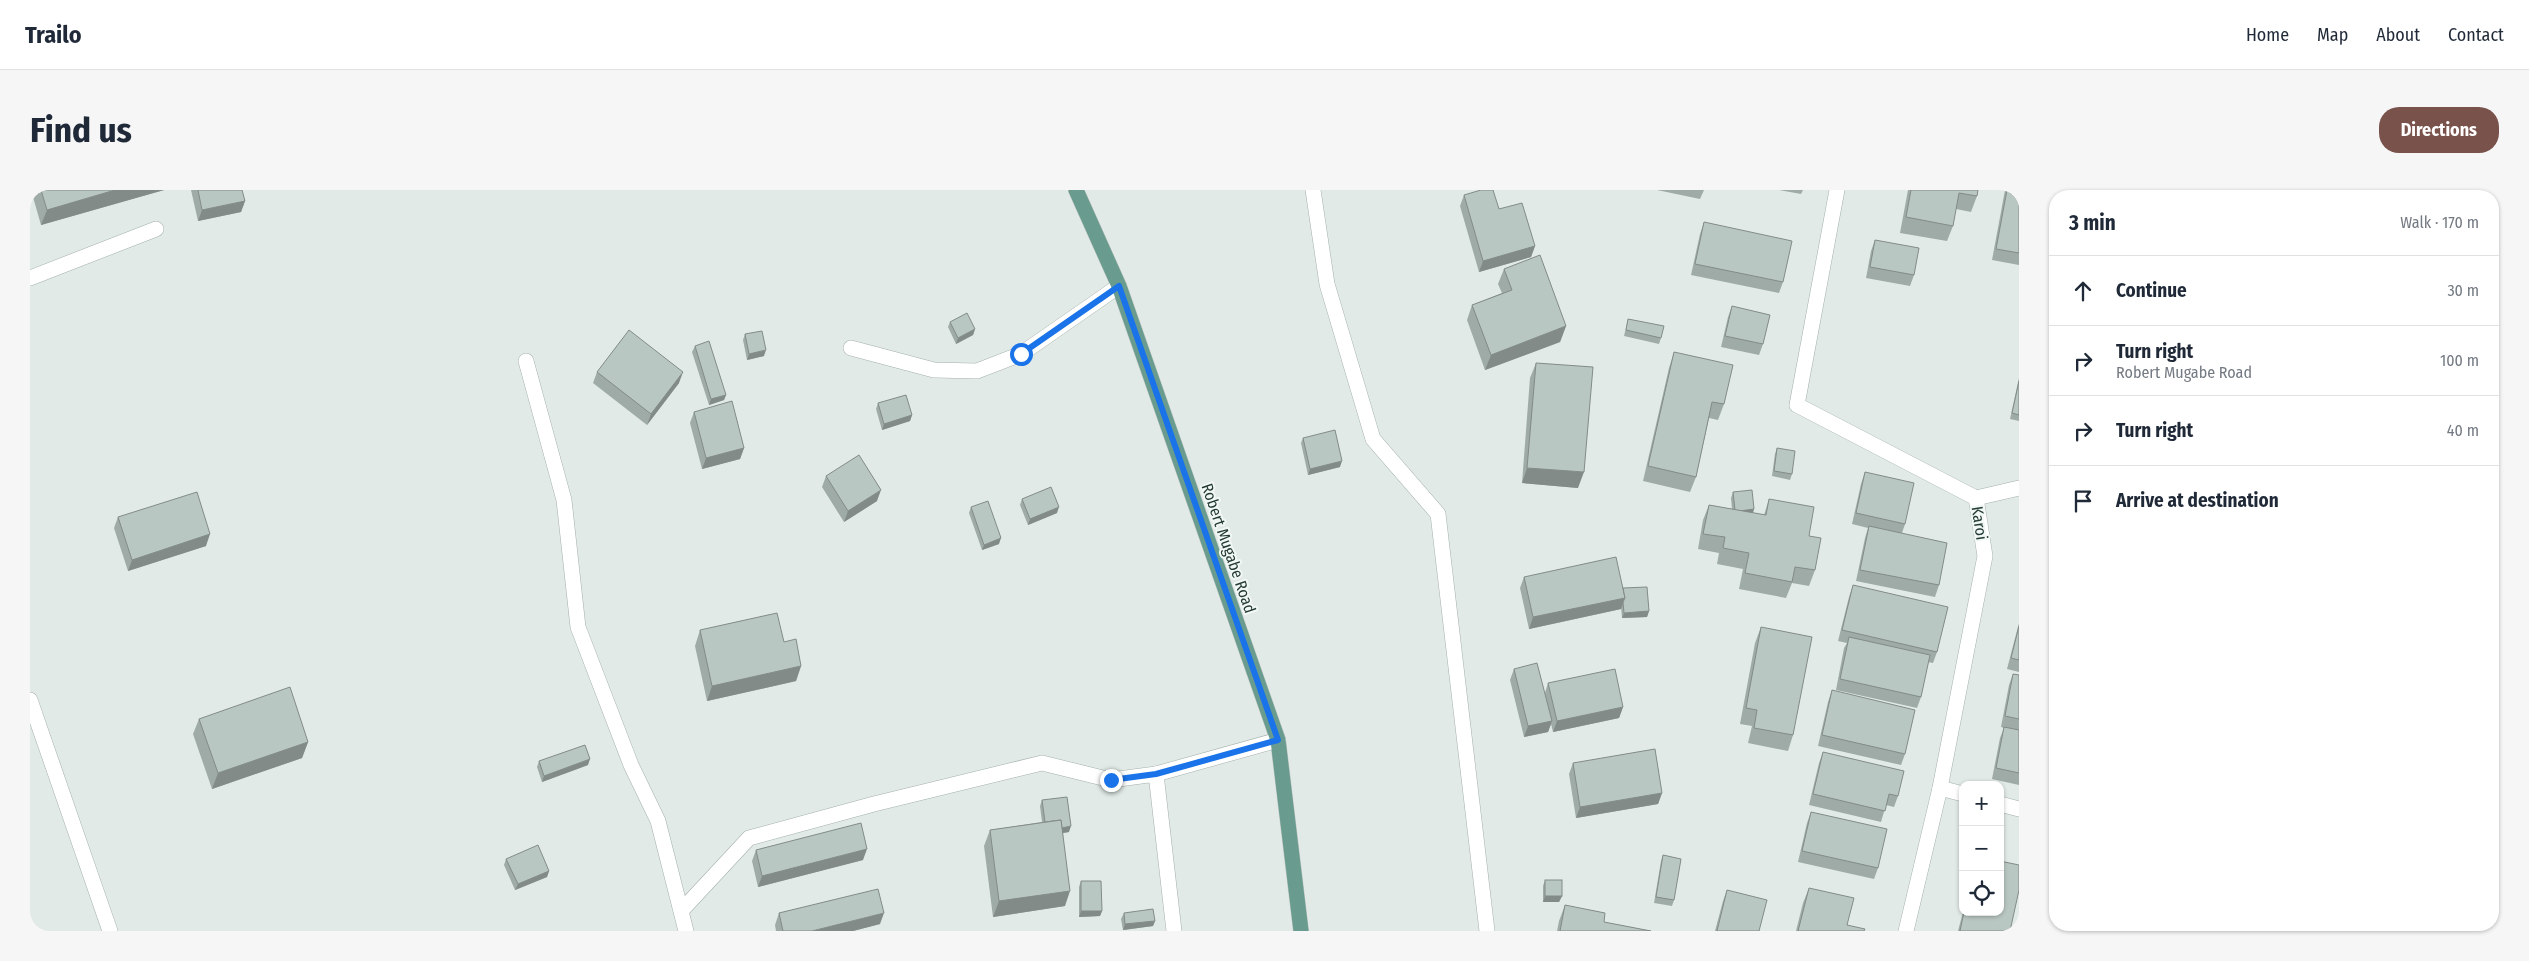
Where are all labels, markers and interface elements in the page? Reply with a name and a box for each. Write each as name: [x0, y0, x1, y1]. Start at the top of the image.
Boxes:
text: Trailo: [25, 21, 82, 49]
text: Home: [2246, 24, 2289, 46]
text: Map: [2317, 24, 2348, 46]
text: About: [2376, 24, 2420, 46]
text: Contact: [2448, 24, 2504, 46]
button: Directions: [2379, 107, 2499, 153]
text: Find us: [30, 109, 132, 151]
text: 3 min: [2069, 210, 2116, 236]
text: Walk · 170 m: [2400, 213, 2479, 232]
icon: ahead: [2069, 277, 2097, 305]
text: Continue: [2116, 279, 2187, 302]
text: 30 m: [2447, 281, 2479, 300]
text: Turn right: [2116, 340, 2193, 363]
route start: [1010, 343, 1033, 366]
icon: right: [2069, 347, 2097, 375]
text: 100 m: [2440, 351, 2479, 370]
text: Robert Mugabe Road: [2116, 363, 2252, 382]
icon: right: [2069, 417, 2097, 445]
text: Turn right: [2116, 419, 2193, 442]
text: 40 m: [2447, 421, 2479, 440]
street label: Robert Mugabe Road: [1197, 481, 1260, 616]
icon: arrive: [2069, 487, 2097, 515]
text: Arrive at destination: [2116, 489, 2279, 512]
street label: Karoi: [1967, 505, 1992, 541]
route end: [1100, 769, 1123, 792]
map controls: [1959, 781, 2004, 916]
button: +: [1959, 781, 2004, 826]
button: −: [1959, 826, 2004, 871]
button: locate: [1959, 871, 2004, 916]

